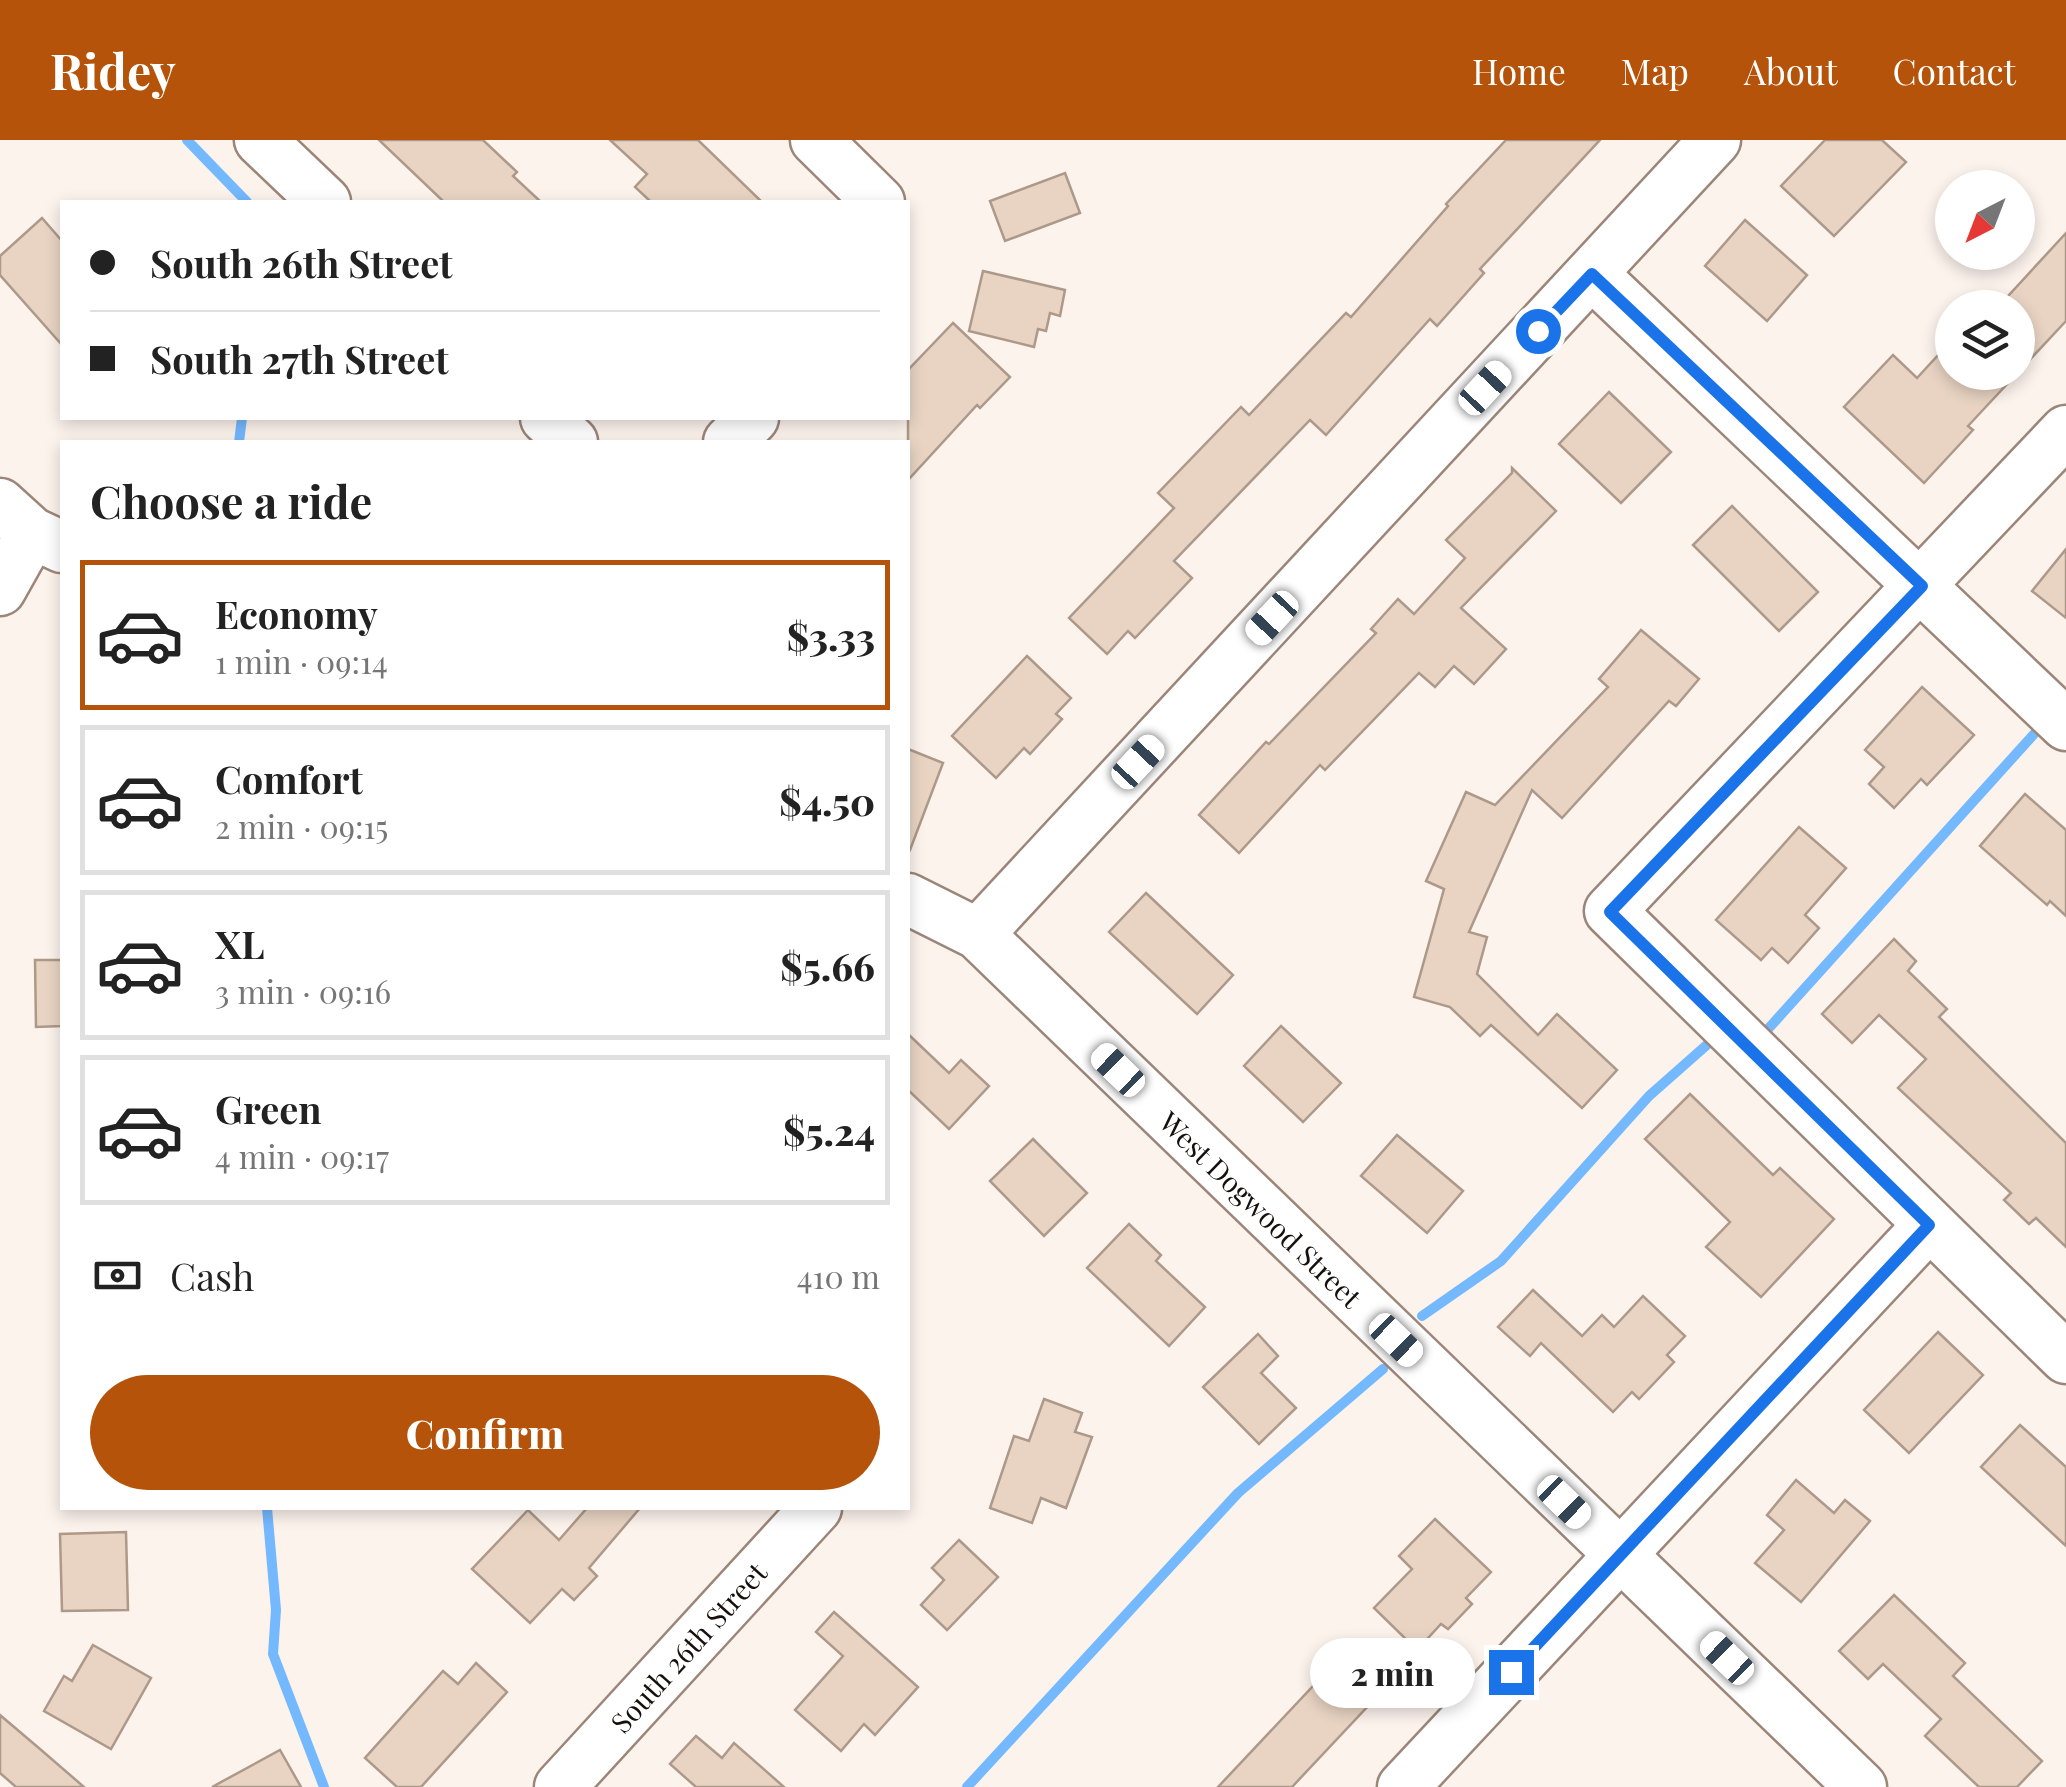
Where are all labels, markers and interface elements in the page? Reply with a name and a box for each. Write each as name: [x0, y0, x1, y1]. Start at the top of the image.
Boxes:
text: Ridey: [50, 38, 176, 102]
text: Home: [1472, 47, 1566, 94]
text: Map: [1621, 47, 1689, 94]
text: About: [1744, 47, 1838, 94]
text: Contact: [1893, 47, 2016, 94]
north arrow: [1935, 170, 2035, 270]
map controls: [1935, 170, 2035, 390]
text: South 26th Street: [150, 237, 453, 288]
button: layers: [1935, 290, 2035, 390]
route start: [1516, 309, 1561, 354]
text: South 27th Street: [150, 333, 449, 384]
car: [1454, 356, 1516, 420]
text: Choose a ride: [90, 470, 372, 530]
car: [1241, 586, 1303, 650]
text: Economy: [215, 588, 378, 639]
icon: car: [95, 590, 185, 680]
text: $3.33: [787, 610, 875, 661]
text: 1 min · 09:14: [215, 639, 388, 682]
car: [1107, 730, 1169, 794]
text: Comfort: [215, 753, 363, 804]
icon: car: [95, 755, 185, 845]
text: $4.50: [779, 775, 875, 826]
text: 2 min · 09:15: [215, 804, 388, 847]
text: XL: [215, 918, 264, 969]
icon: car: [95, 920, 185, 1010]
text: $5.66: [780, 940, 875, 991]
text: 3 min · 09:16: [215, 969, 391, 1012]
car: [1086, 1038, 1150, 1102]
text: Green: [215, 1083, 322, 1134]
icon: car: [95, 1085, 185, 1175]
street label: West Dogwood Street: [1151, 1102, 1371, 1316]
text: $5.24: [783, 1105, 875, 1156]
text: 4 min · 09:17: [215, 1134, 389, 1177]
icon: cash: [90, 1248, 145, 1303]
text: Cash: [170, 1250, 254, 1301]
text: 410 m: [797, 1254, 880, 1297]
car: [1364, 1308, 1428, 1372]
button: Confirm: [90, 1375, 880, 1490]
car: [1532, 1470, 1596, 1534]
street label: South 26th Street: [602, 1553, 775, 1740]
car: [1695, 1626, 1759, 1690]
callout: 2 min: [1311, 1637, 1476, 1707]
route end: [1489, 1650, 1534, 1695]
text: 2 min: [1351, 1651, 1434, 1694]

